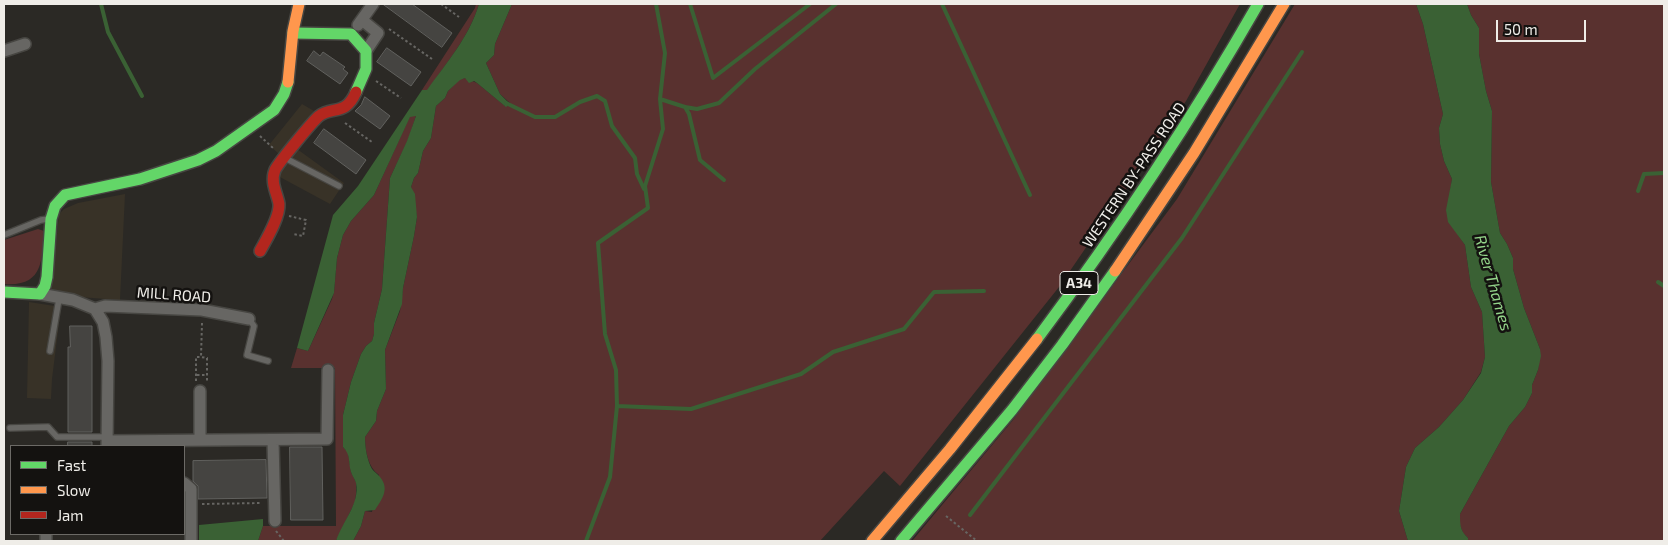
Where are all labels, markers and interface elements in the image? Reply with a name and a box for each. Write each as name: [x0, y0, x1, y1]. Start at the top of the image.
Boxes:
scale bar: [1498, 10, 1588, 42]
text: 50 m: [1504, 20, 1538, 38]
street label: WESTERN BY-PASS ROAD: [1079, 99, 1189, 251]
water label: River Thames: [1470, 233, 1516, 333]
road number: A34: [1060, 272, 1098, 294]
street label: MILL ROAD: [136, 283, 212, 307]
legend: [10, 445, 185, 535]
text: Fast: [57, 456, 86, 474]
text: Slow: [57, 481, 91, 499]
text: Jam: [57, 506, 83, 524]

